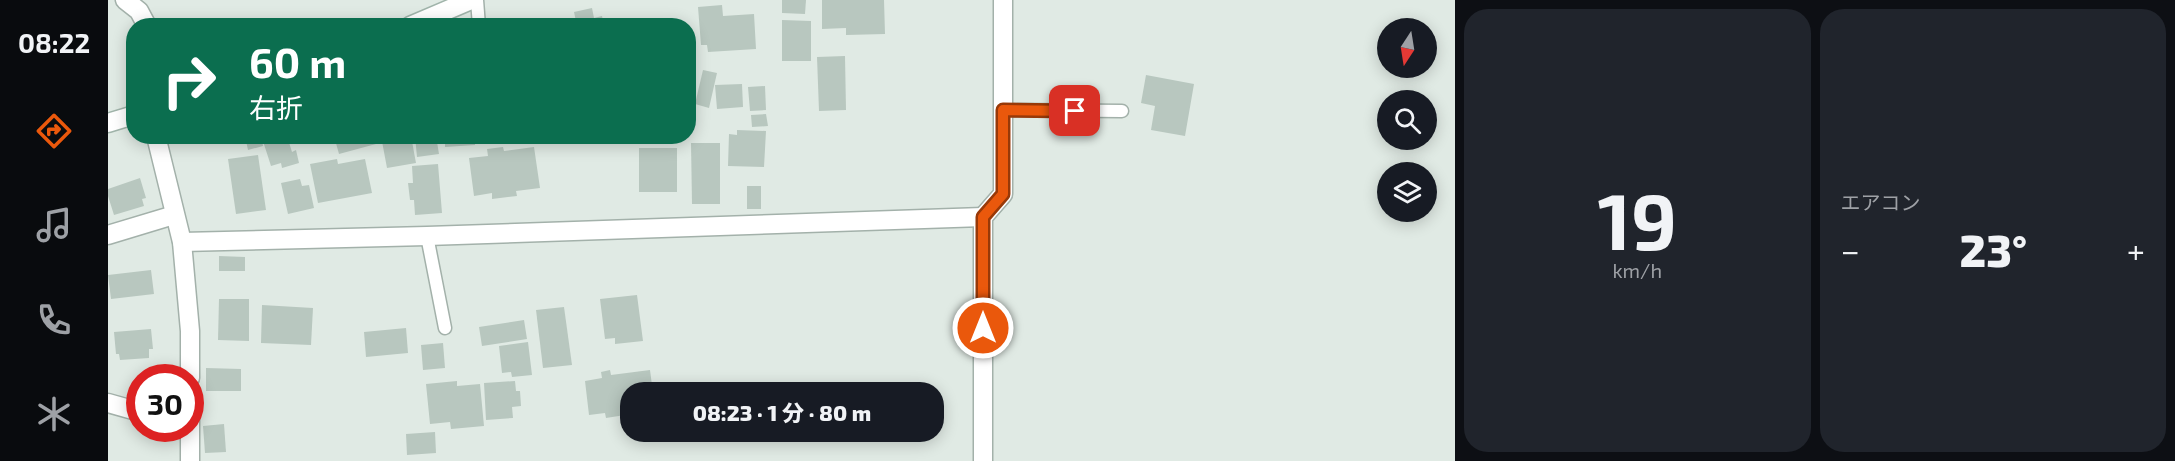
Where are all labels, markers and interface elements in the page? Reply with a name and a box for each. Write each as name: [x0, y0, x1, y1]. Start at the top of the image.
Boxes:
north arrow: [1377, 18, 1437, 78]
map controls: [1377, 18, 1437, 222]
text: 08:22: [18, 26, 90, 58]
text: 60 m: [249, 36, 346, 86]
icon: right: [150, 42, 228, 120]
pin: [1049, 85, 1100, 136]
button: search: [1377, 90, 1437, 150]
text: 右折: [249, 91, 303, 123]
icon: arrive: [1058, 94, 1091, 127]
icon: directions: [33, 110, 75, 152]
button: layers: [1377, 162, 1437, 222]
text: 19: [1597, 172, 1677, 266]
text: エアコン: [1841, 190, 1921, 214]
icon: music: [33, 204, 75, 246]
text: 23°: [1960, 222, 2027, 276]
text: −: [1841, 230, 1860, 270]
text: +: [2127, 230, 2145, 270]
text: km/h: [1612, 258, 1662, 282]
position arrow: [951, 296, 1015, 360]
icon: phone: [33, 299, 75, 341]
speed limit sign: 30: [126, 364, 204, 442]
icon: climate: [33, 393, 75, 435]
text: 08:23 · 1 分 · 80 m: [693, 399, 871, 425]

